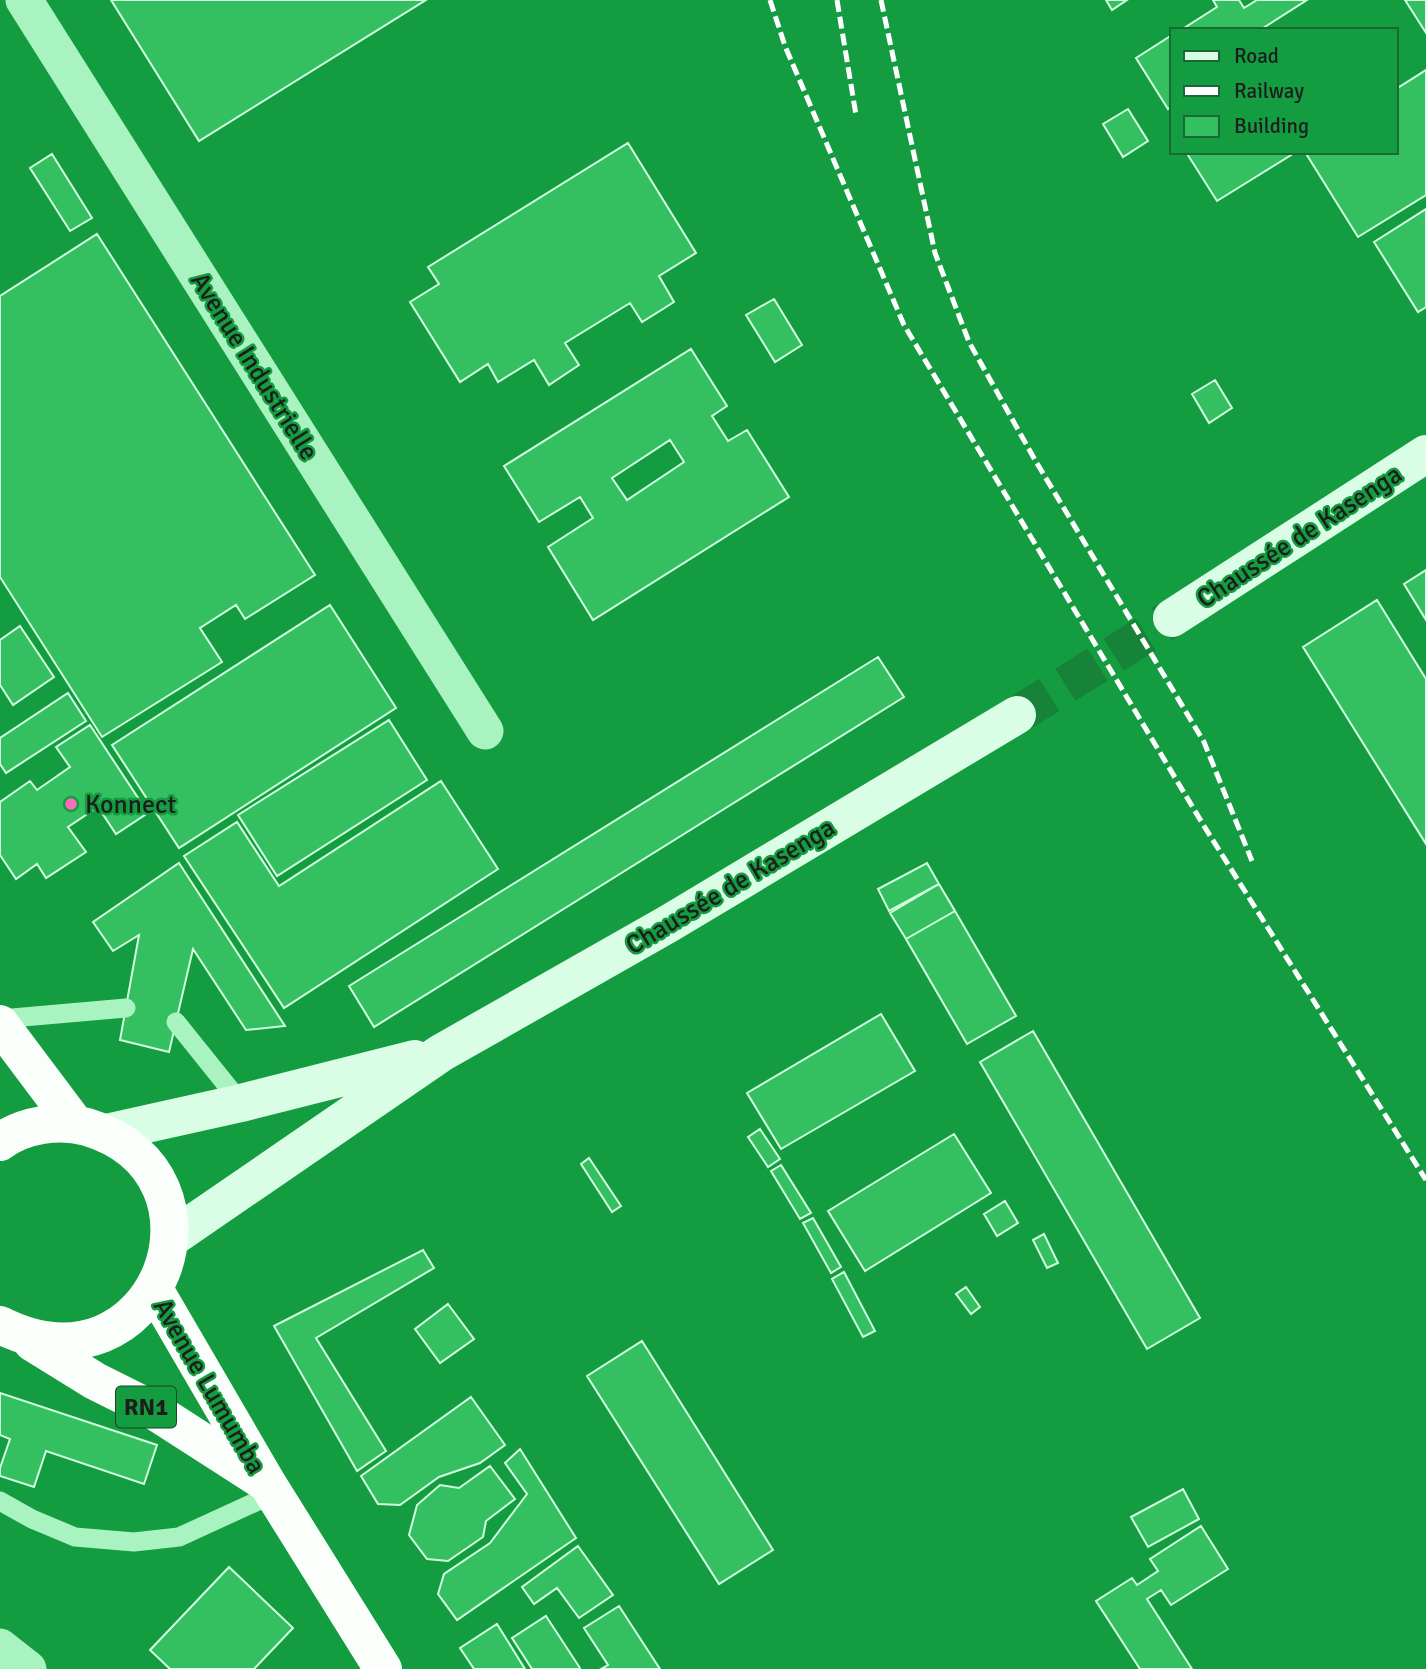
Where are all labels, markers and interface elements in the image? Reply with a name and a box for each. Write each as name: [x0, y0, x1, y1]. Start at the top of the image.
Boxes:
legend: [1170, 28, 1398, 154]
text: Road: [1234, 43, 1279, 69]
text: Railway: [1234, 78, 1304, 104]
text: Building: [1234, 113, 1309, 139]
street label: Avenue Industrielle: [184, 267, 325, 466]
street label: Chaussée de Kasenga: [1191, 458, 1408, 615]
place label: Konnect: [85, 789, 176, 821]
marker: Konnect: [63, 796, 79, 812]
street label: Chaussée de Kasenga: [620, 812, 841, 962]
street label: Avenue Lumumba: [146, 1293, 272, 1480]
road number: RN1: [116, 1386, 176, 1428]

